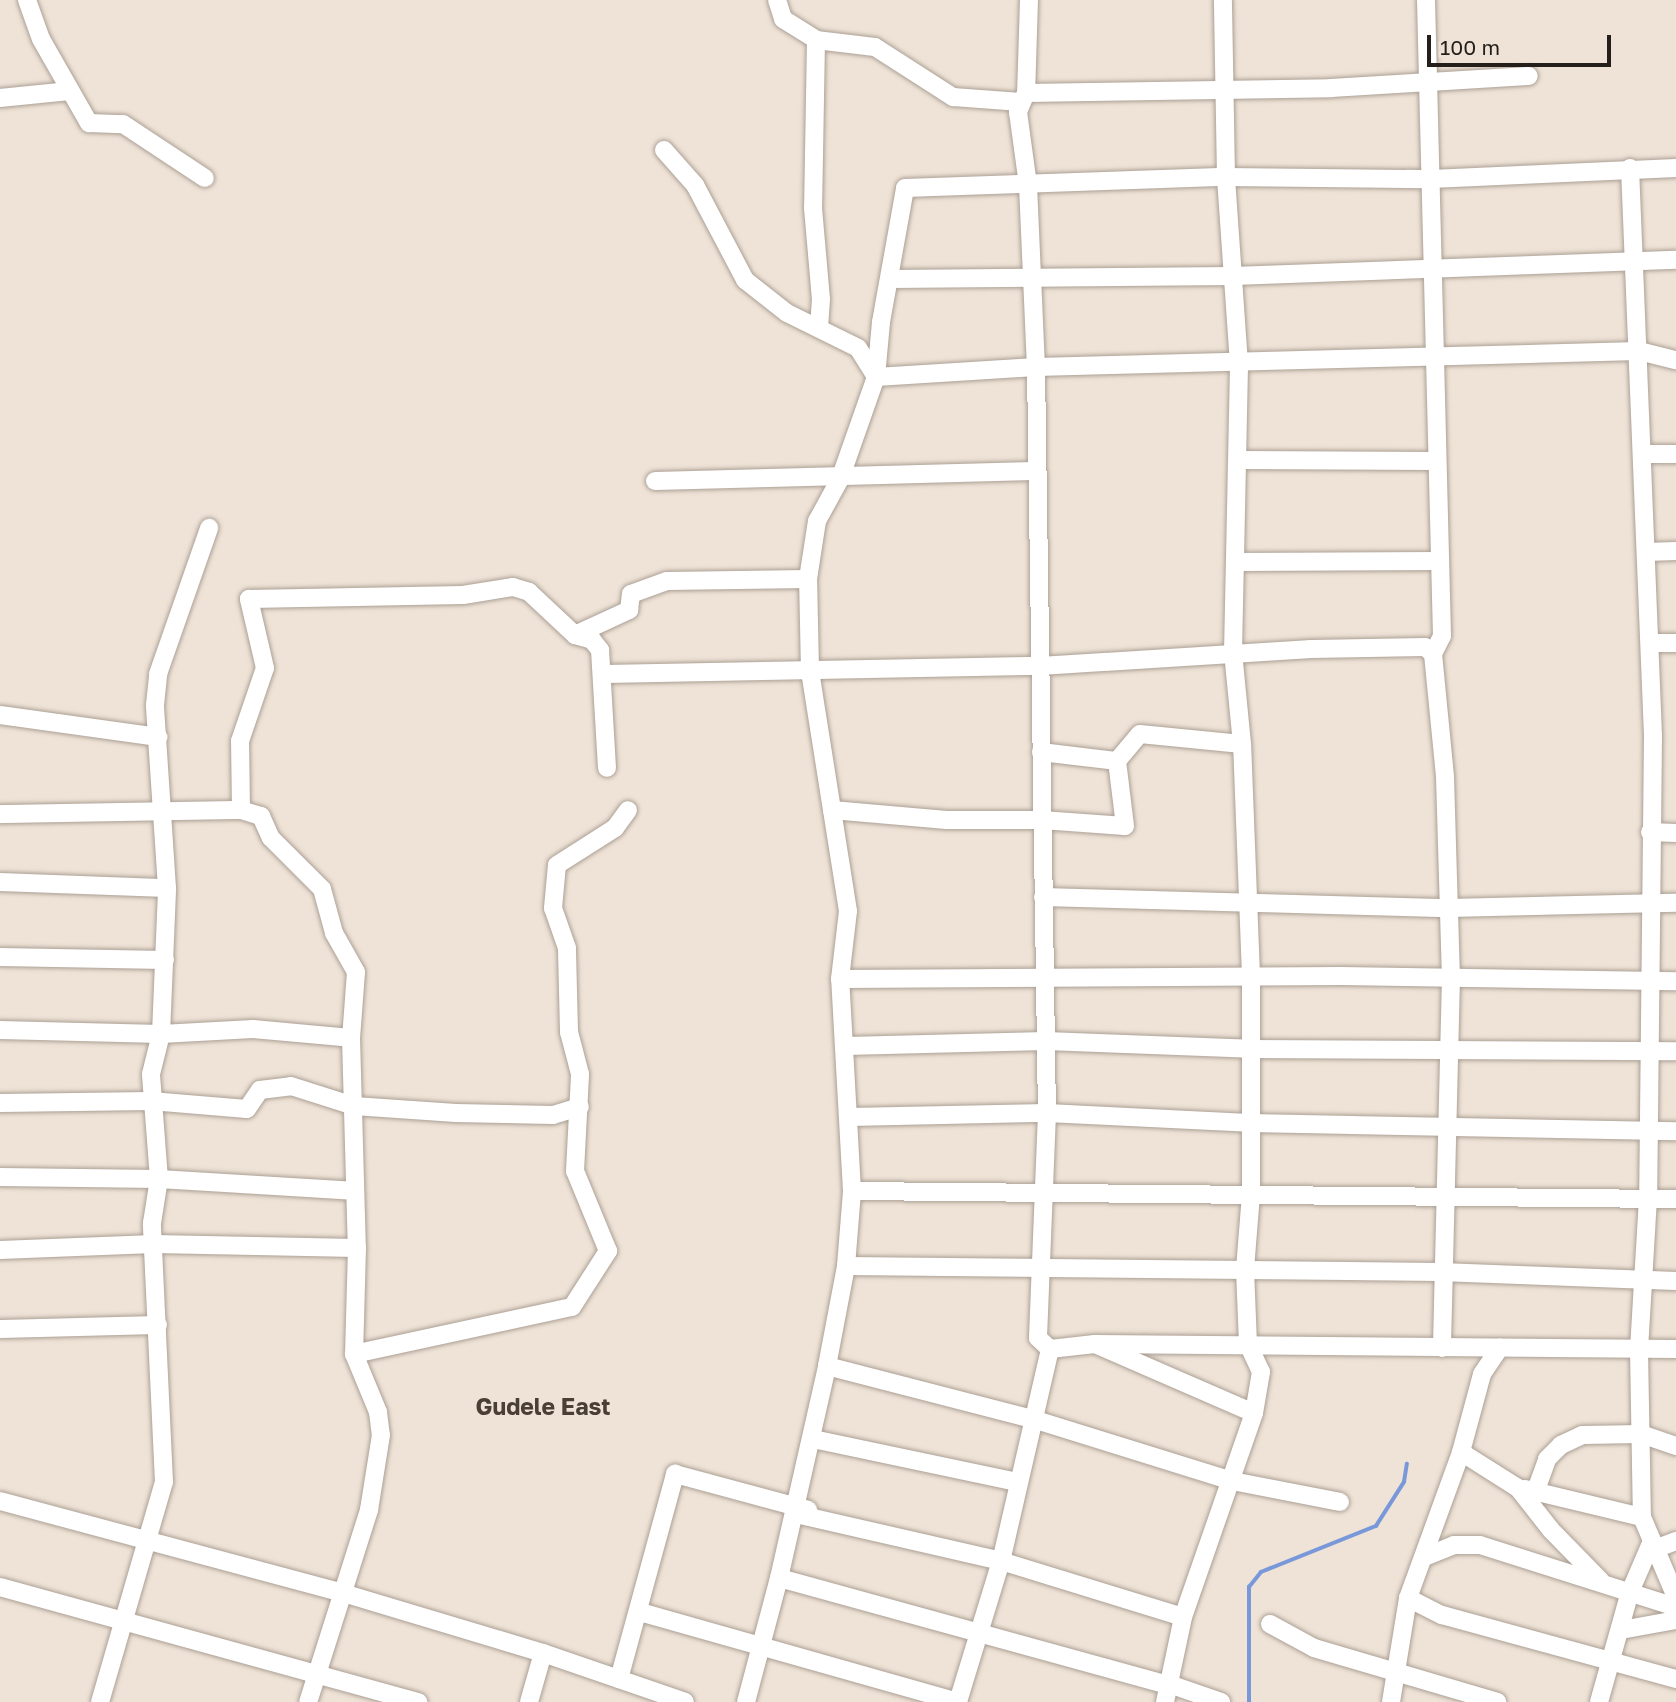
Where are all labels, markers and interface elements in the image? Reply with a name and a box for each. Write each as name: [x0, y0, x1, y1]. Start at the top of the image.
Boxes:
scale bar: [1431, 21, 1615, 65]
text: 100 m: [1440, 34, 1500, 60]
district label: Gudele East: [476, 1392, 610, 1420]

